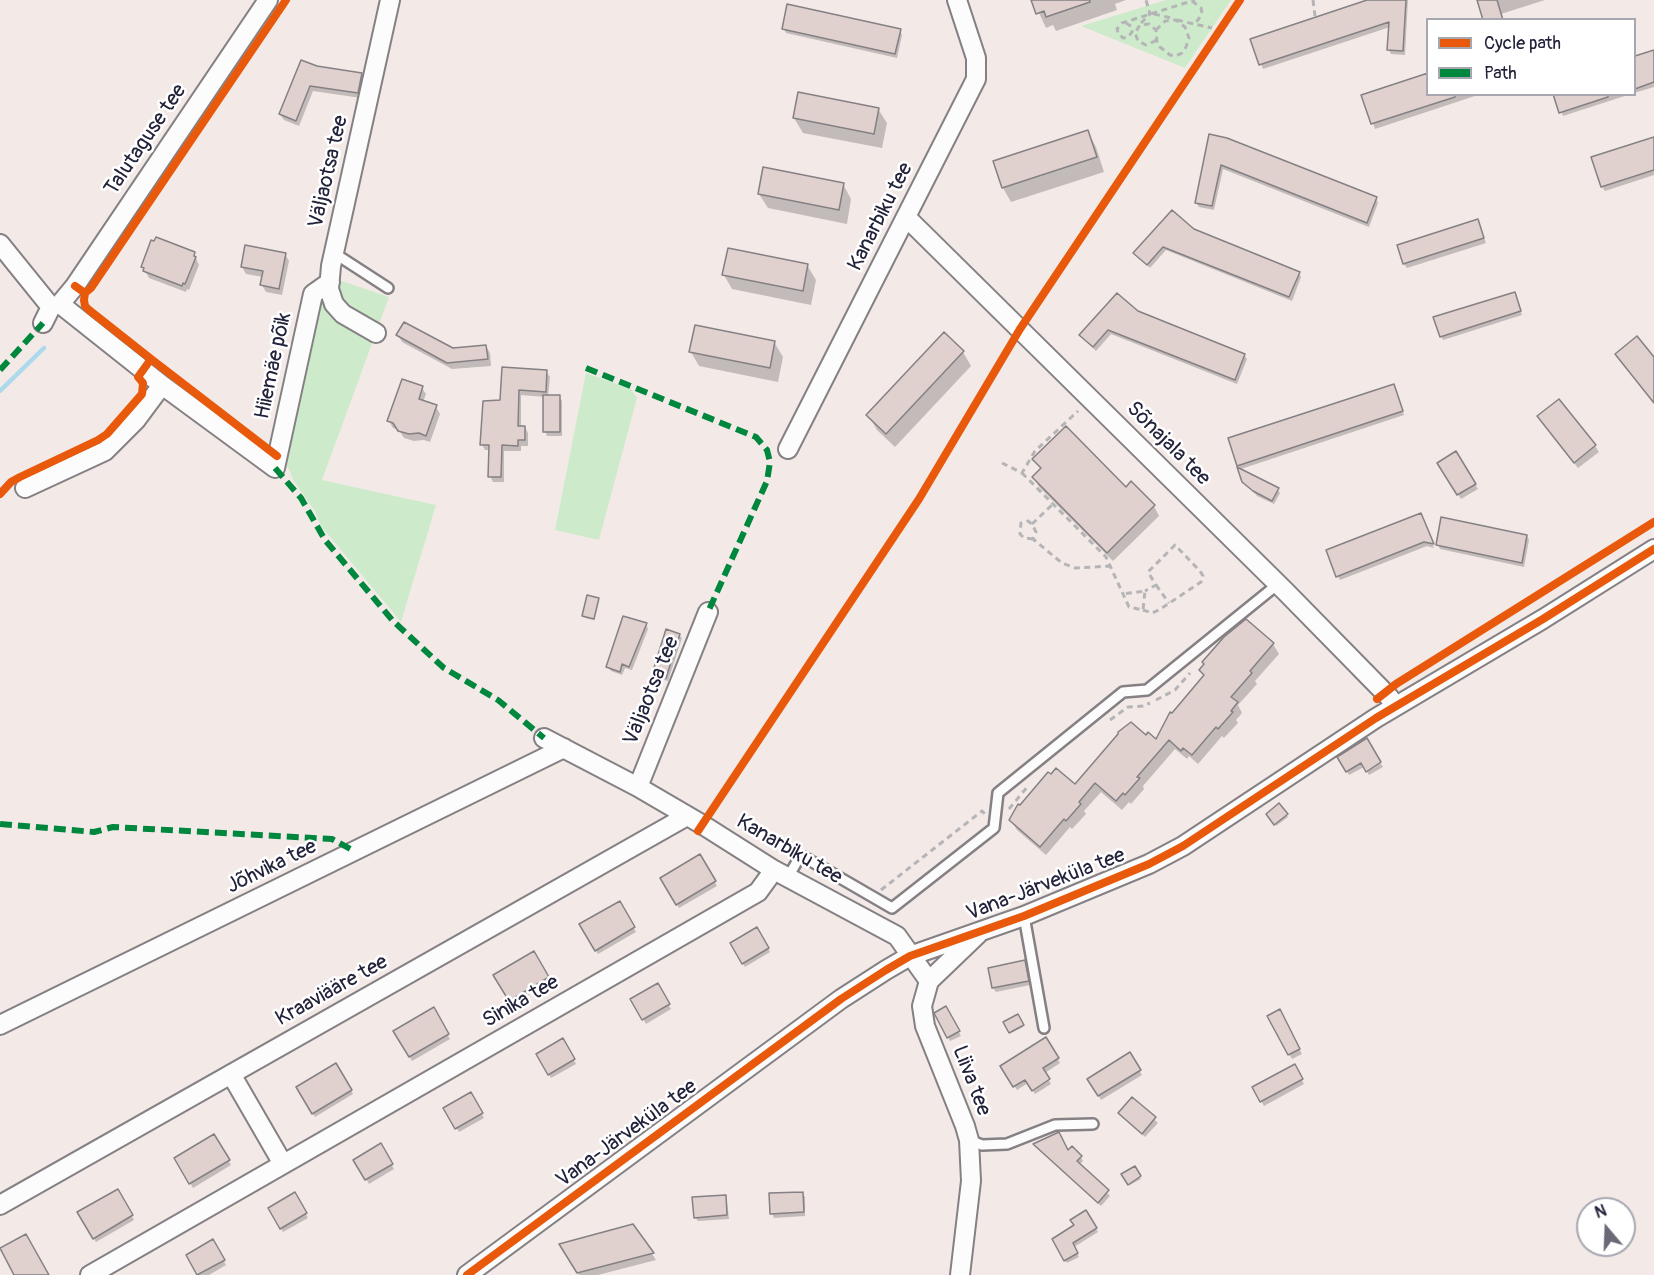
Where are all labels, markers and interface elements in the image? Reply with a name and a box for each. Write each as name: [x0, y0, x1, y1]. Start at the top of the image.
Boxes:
legend: [1426, 18, 1636, 96]
text: Cycle path: [1484, 32, 1561, 55]
text: Path: [1484, 62, 1517, 85]
street label: Talutaguse tee: [100, 80, 192, 200]
street label: Väljaotsa tee: [304, 113, 354, 231]
street label: Kanarbiku tee: [843, 159, 919, 275]
street label: Hiiemäe põik: [250, 310, 298, 422]
street label: Sõnajala tee: [1121, 397, 1215, 491]
street label: Väljaotsa tee: [619, 633, 685, 749]
street label: Kanarbiku tee: [732, 810, 846, 890]
street label: Jõhvika tee: [223, 834, 321, 900]
street label: Vana-Järveküla tee: [963, 843, 1129, 927]
street label: Kraaviääre tee: [272, 950, 392, 1032]
street label: Sinika tee: [478, 970, 564, 1034]
street label: Liiva tee: [946, 1042, 996, 1120]
street label: Vana-Järveküla tee: [552, 1074, 702, 1194]
north arrow: [1576, 1197, 1636, 1257]
text: N: [1592, 1201, 1609, 1223]

